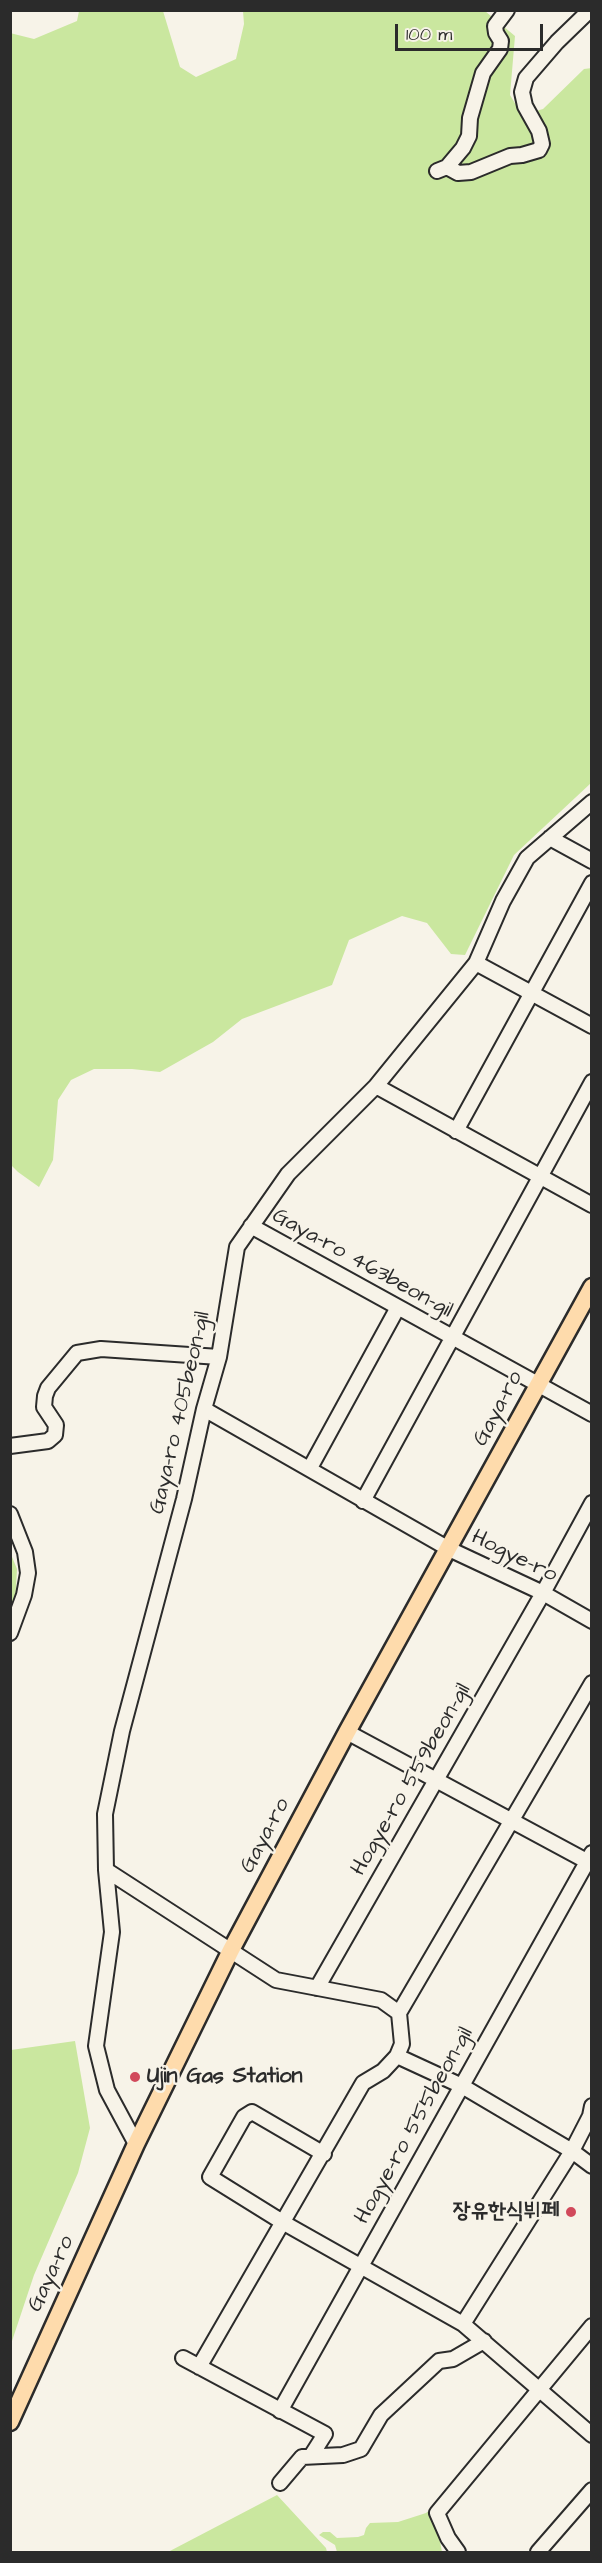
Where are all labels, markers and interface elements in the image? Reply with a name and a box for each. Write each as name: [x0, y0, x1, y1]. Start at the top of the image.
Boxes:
scale bar: [398, 12, 546, 50]
text: 100 m: [406, 22, 452, 47]
street label: Gaya-ro 463beon-gil: [267, 1203, 457, 1325]
street label: Gaya-ro 405beon-gil: [145, 1309, 217, 1517]
street label: Gaya-ro: [468, 1367, 530, 1451]
street label: Hogye-ro: [467, 1525, 561, 1589]
street label: Hogye-ro 559beon-gil: [346, 1679, 478, 1881]
street label: Gaya-ro: [235, 1794, 297, 1878]
street label: Hogye-ro 555beon-gil: [350, 2023, 480, 2229]
place label: Ujin Gas Station: [147, 2064, 303, 2090]
marker: Ujin Gas Station: [128, 2070, 142, 2084]
place label: 장유한식뷔페: [453, 2199, 559, 2225]
marker: 장유한식뷔페: [564, 2205, 578, 2219]
street label: Gaya-ro: [23, 2232, 81, 2316]

